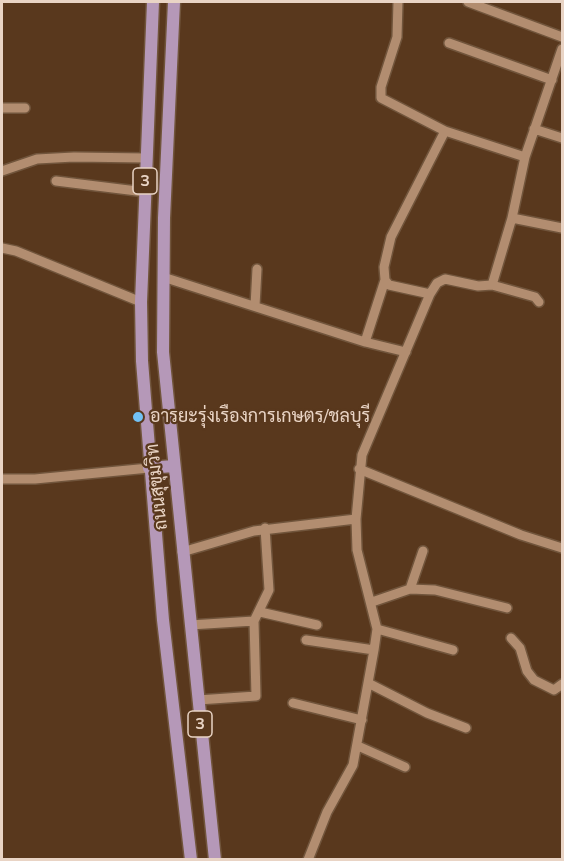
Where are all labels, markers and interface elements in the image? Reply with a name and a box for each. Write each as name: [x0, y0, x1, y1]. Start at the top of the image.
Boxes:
road number: 3: [133, 168, 157, 194]
place label: อารยะรุ่งเรืองการเกษตร/ชลบุรี: [150, 406, 370, 428]
marker: อารยะรุ่งเรืองการเกษตร/ชลบุรี: [131, 410, 145, 424]
street label: ถนนสุขุมวิท: [142, 443, 172, 531]
road number: 3: [188, 711, 212, 737]

